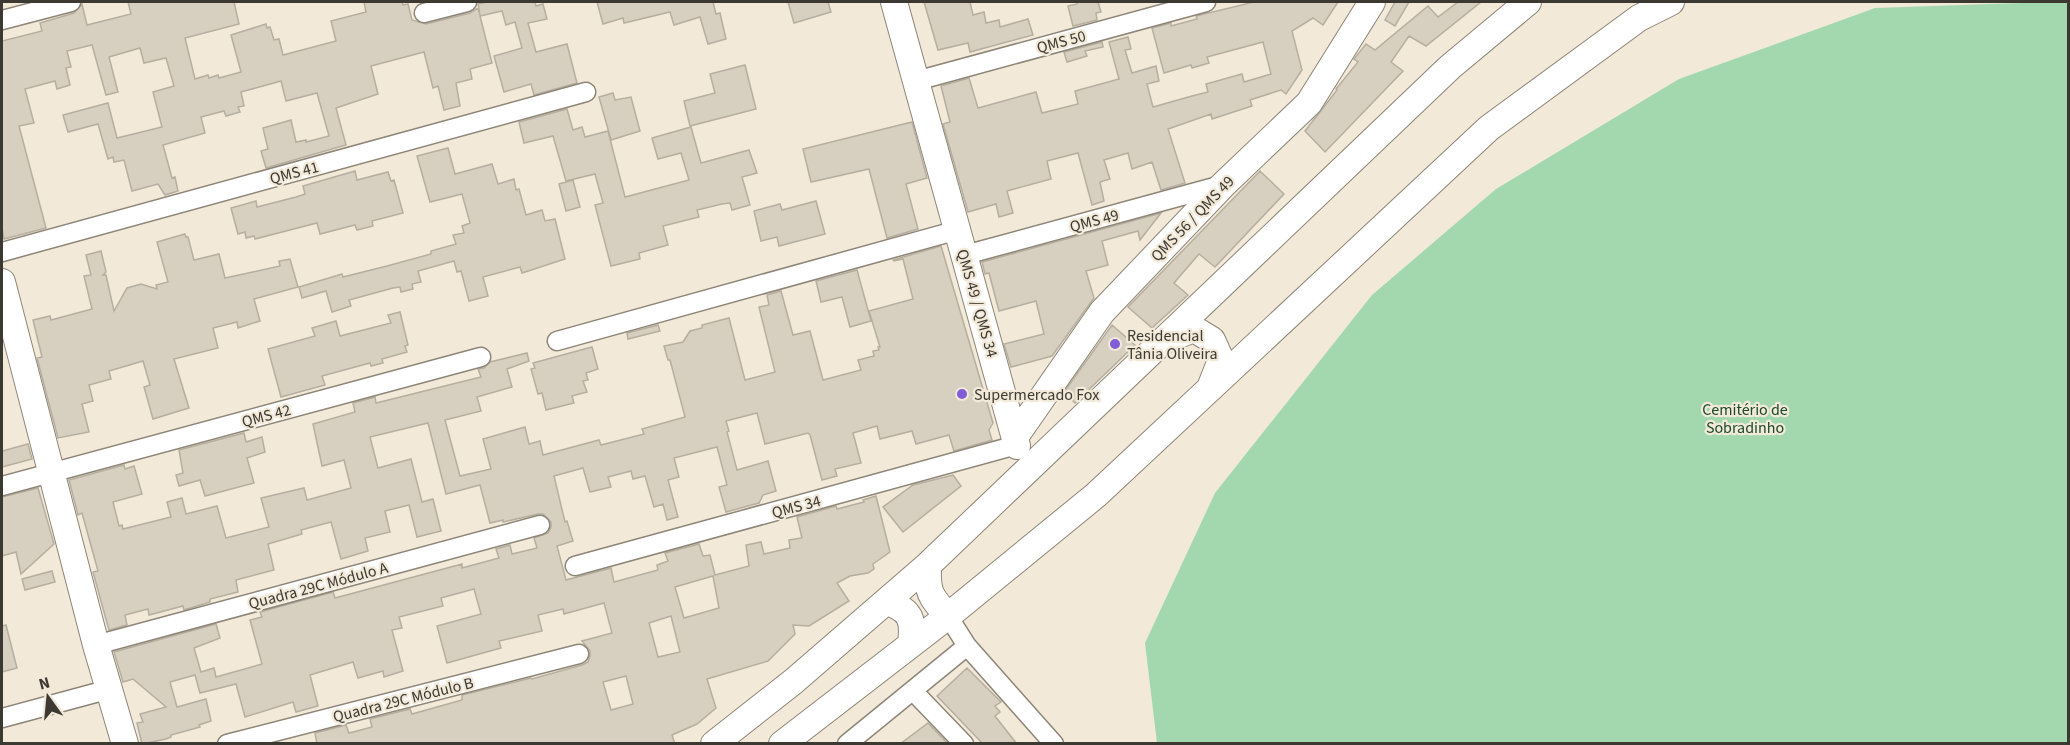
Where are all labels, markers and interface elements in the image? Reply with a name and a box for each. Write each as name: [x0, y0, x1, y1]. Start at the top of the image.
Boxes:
street label: QMS 50: [1034, 25, 1088, 59]
street label: QMS 41: [267, 156, 321, 190]
street label: QMS 56 / QMS 49: [1146, 171, 1239, 267]
street label: QMS 49: [1067, 204, 1121, 238]
street label: QMS 49 / QMS 34: [951, 247, 1003, 360]
place label: Residencial Tânia Oliveira: [1127, 325, 1218, 365]
marker: Residencial Tânia Oliveira: [1108, 337, 1122, 351]
place label: Supermercado Fox: [974, 384, 1099, 406]
marker: Supermercado Fox: [955, 387, 969, 401]
street label: QMS 42: [239, 399, 293, 433]
park label: Cemitério de Sobradinho: [1702, 399, 1788, 439]
street label: QMS 34: [769, 490, 823, 524]
street label: Quadra 29C Módulo A: [246, 557, 391, 615]
north arrow: [18, 667, 78, 727]
text: N: [36, 671, 52, 695]
street label: Quadra 29C Módulo B: [331, 672, 476, 728]

